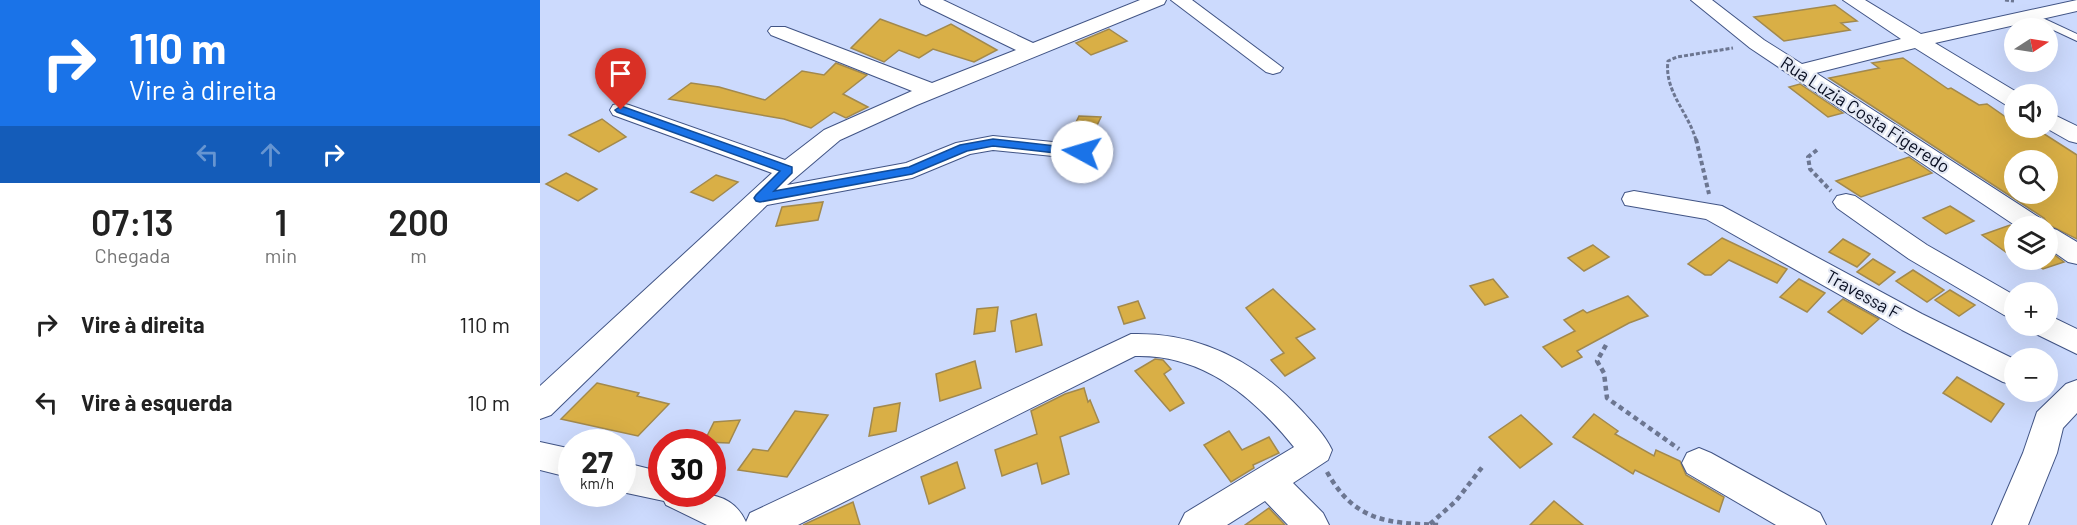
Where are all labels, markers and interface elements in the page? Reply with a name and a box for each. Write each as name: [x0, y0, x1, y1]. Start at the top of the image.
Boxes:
north arrow: [2004, 18, 2058, 72]
map controls: [2004, 18, 2058, 402]
text: 110 m: [129, 22, 226, 72]
icon: right: [30, 24, 108, 102]
pin: [595, 48, 646, 110]
street label: Rua Luzia Costa Figeredo: [1777, 51, 1954, 177]
icon: arrive: [604, 57, 637, 90]
text: Vire à direita: [129, 73, 277, 105]
button: sound: [2004, 84, 2058, 138]
position arrow: [1050, 120, 1114, 184]
icon: left: [191, 138, 224, 171]
icon: ahead: [254, 138, 287, 171]
icon: right: [317, 138, 350, 171]
button: search: [2004, 150, 2058, 204]
text: 07:13: [91, 200, 174, 243]
text: 1: [275, 200, 287, 243]
text: 200: [388, 200, 449, 243]
button: layers: [2004, 216, 2058, 270]
text: Chegada: [95, 243, 170, 267]
text: min: [265, 243, 297, 267]
text: m: [410, 243, 427, 267]
street label: Travessa F: [1822, 264, 1905, 324]
button: +: [2004, 282, 2058, 336]
icon: right: [30, 308, 63, 341]
text: Vire à direita: [81, 311, 205, 337]
text: 110 m: [460, 311, 510, 337]
button: −: [2004, 348, 2058, 402]
icon: left: [30, 386, 63, 419]
text: Vire à esquerda: [81, 389, 232, 415]
text: 10 m: [467, 389, 510, 415]
speed limit sign: 30: [648, 429, 726, 507]
text: 27: [581, 443, 613, 479]
text: km/h: [580, 474, 614, 492]

